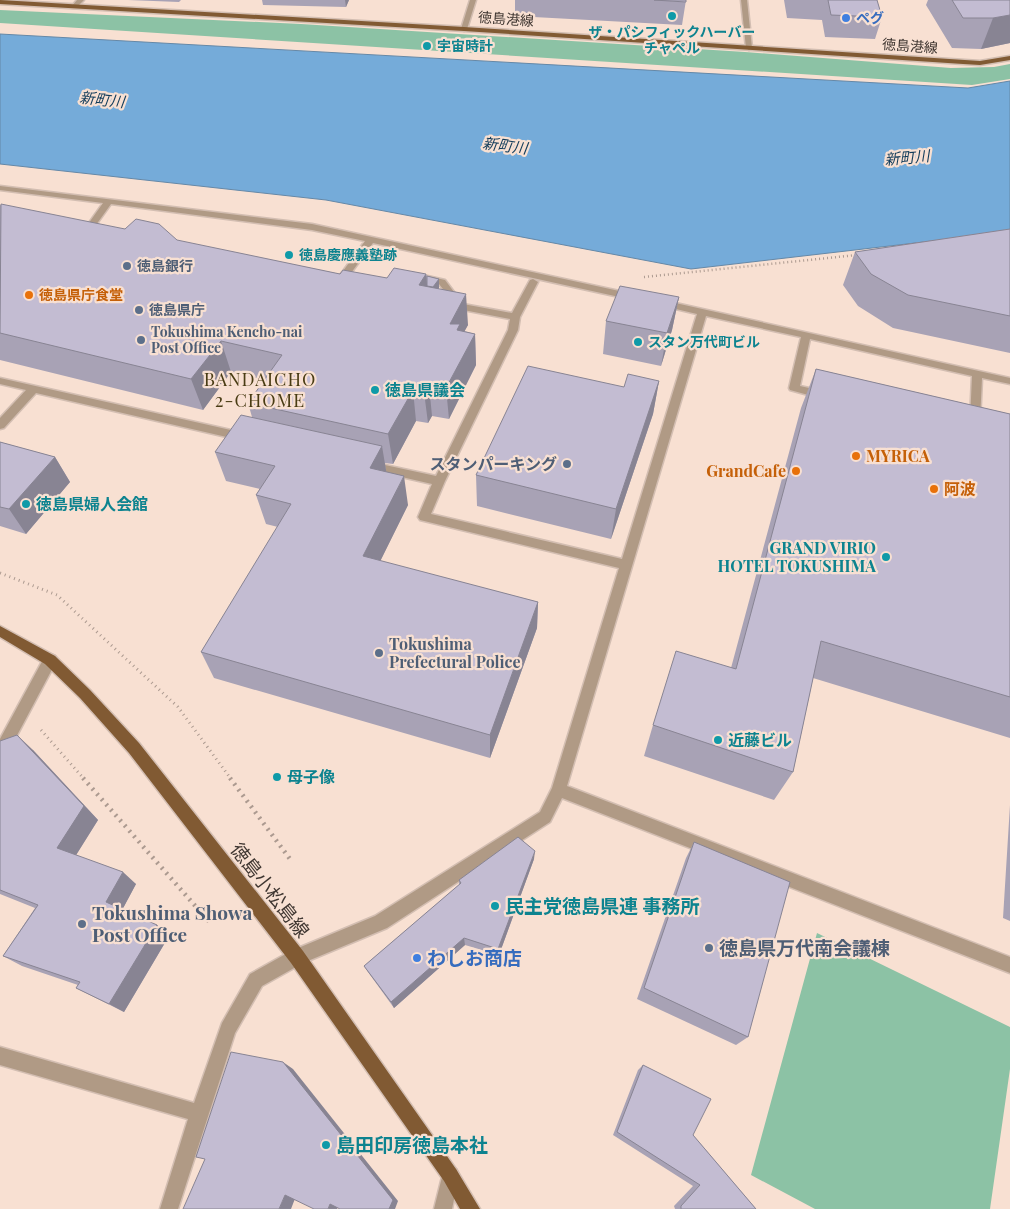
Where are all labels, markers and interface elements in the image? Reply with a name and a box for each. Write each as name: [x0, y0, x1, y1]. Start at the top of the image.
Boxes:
street label: 徳島港線: [477, 7, 535, 30]
place label: ペグ: [856, 8, 884, 27]
marker: ザ・パシフィックハーバー チャペル: [666, 10, 678, 22]
marker: ペグ: [840, 12, 852, 24]
place label: ザ・パシフィックハーバー チャペル: [589, 22, 755, 57]
street label: 徳島港線: [881, 34, 939, 57]
place label: 宇宙時計: [437, 36, 493, 55]
marker: 宇宙時計: [421, 40, 433, 52]
water label: 新町川: [79, 87, 128, 112]
water label: 新町川: [482, 132, 531, 158]
water label: 新町川: [884, 145, 932, 169]
place label: 徳島慶應義塾跡: [299, 245, 397, 264]
marker: 徳島慶應義塾跡: [283, 249, 295, 261]
place label: 徳島銀行: [137, 256, 193, 275]
marker: 徳島銀行: [121, 260, 133, 272]
place label: 徳島県庁食堂: [39, 285, 123, 304]
marker: 徳島県庁食堂: [23, 289, 35, 301]
place label: 徳島県庁: [149, 300, 205, 319]
marker: 徳島県庁: [133, 304, 145, 316]
place label: Tokushima Kencho-nai Post Office: [151, 322, 303, 357]
place label: スタン万代町ビル: [648, 332, 760, 351]
marker: Tokushima Kencho-nai Post Office: [135, 334, 147, 346]
marker: スタン万代町ビル: [632, 336, 644, 348]
district label: BANDAICHO 2-CHOME: [204, 367, 316, 412]
place label: 徳島県議会: [385, 379, 465, 400]
marker: 徳島県議会: [369, 384, 381, 396]
place label: MYRICA: [866, 445, 930, 466]
marker: MYRICA: [850, 450, 862, 462]
place label: スタンパーキング: [429, 453, 557, 474]
marker: スタンパーキング: [561, 458, 573, 470]
place label: GrandCafe: [706, 460, 786, 481]
marker: GrandCafe: [790, 465, 802, 477]
place label: 阿波: [944, 478, 976, 499]
marker: 阿波: [928, 483, 940, 495]
place label: 徳島県婦人会館: [36, 493, 148, 514]
marker: 徳島県婦人会館: [20, 498, 32, 510]
place label: GRAND VIRIO HOTEL TOKUSHIMA: [718, 537, 876, 576]
marker: GRAND VIRIO HOTEL TOKUSHIMA: [880, 551, 892, 563]
place label: Tokushima Prefectural Police: [389, 633, 521, 672]
marker: Tokushima Prefectural Police: [373, 647, 385, 659]
place label: 近藤ビル: [728, 729, 792, 750]
marker: 近藤ビル: [712, 734, 724, 746]
place label: 母子像: [287, 766, 335, 787]
marker: 母子像: [271, 771, 283, 783]
street label: 徳島小松島線: [225, 836, 316, 942]
place label: 民主党徳島県連 事務所: [505, 892, 699, 918]
place label: Tokushima Showa Post Office: [92, 899, 253, 947]
marker: 民主党徳島県連 事務所: [489, 900, 501, 912]
marker: Tokushima Showa Post Office: [76, 918, 88, 930]
place label: 徳島県万代南会議棟: [719, 934, 890, 960]
marker: 徳島県万代南会議棟: [703, 942, 715, 954]
place label: わしお商店: [427, 944, 522, 970]
marker: わしお商店: [411, 952, 423, 964]
place label: 島田印房徳島本社: [336, 1131, 488, 1157]
marker: 島田印房徳島本社: [320, 1139, 332, 1151]

